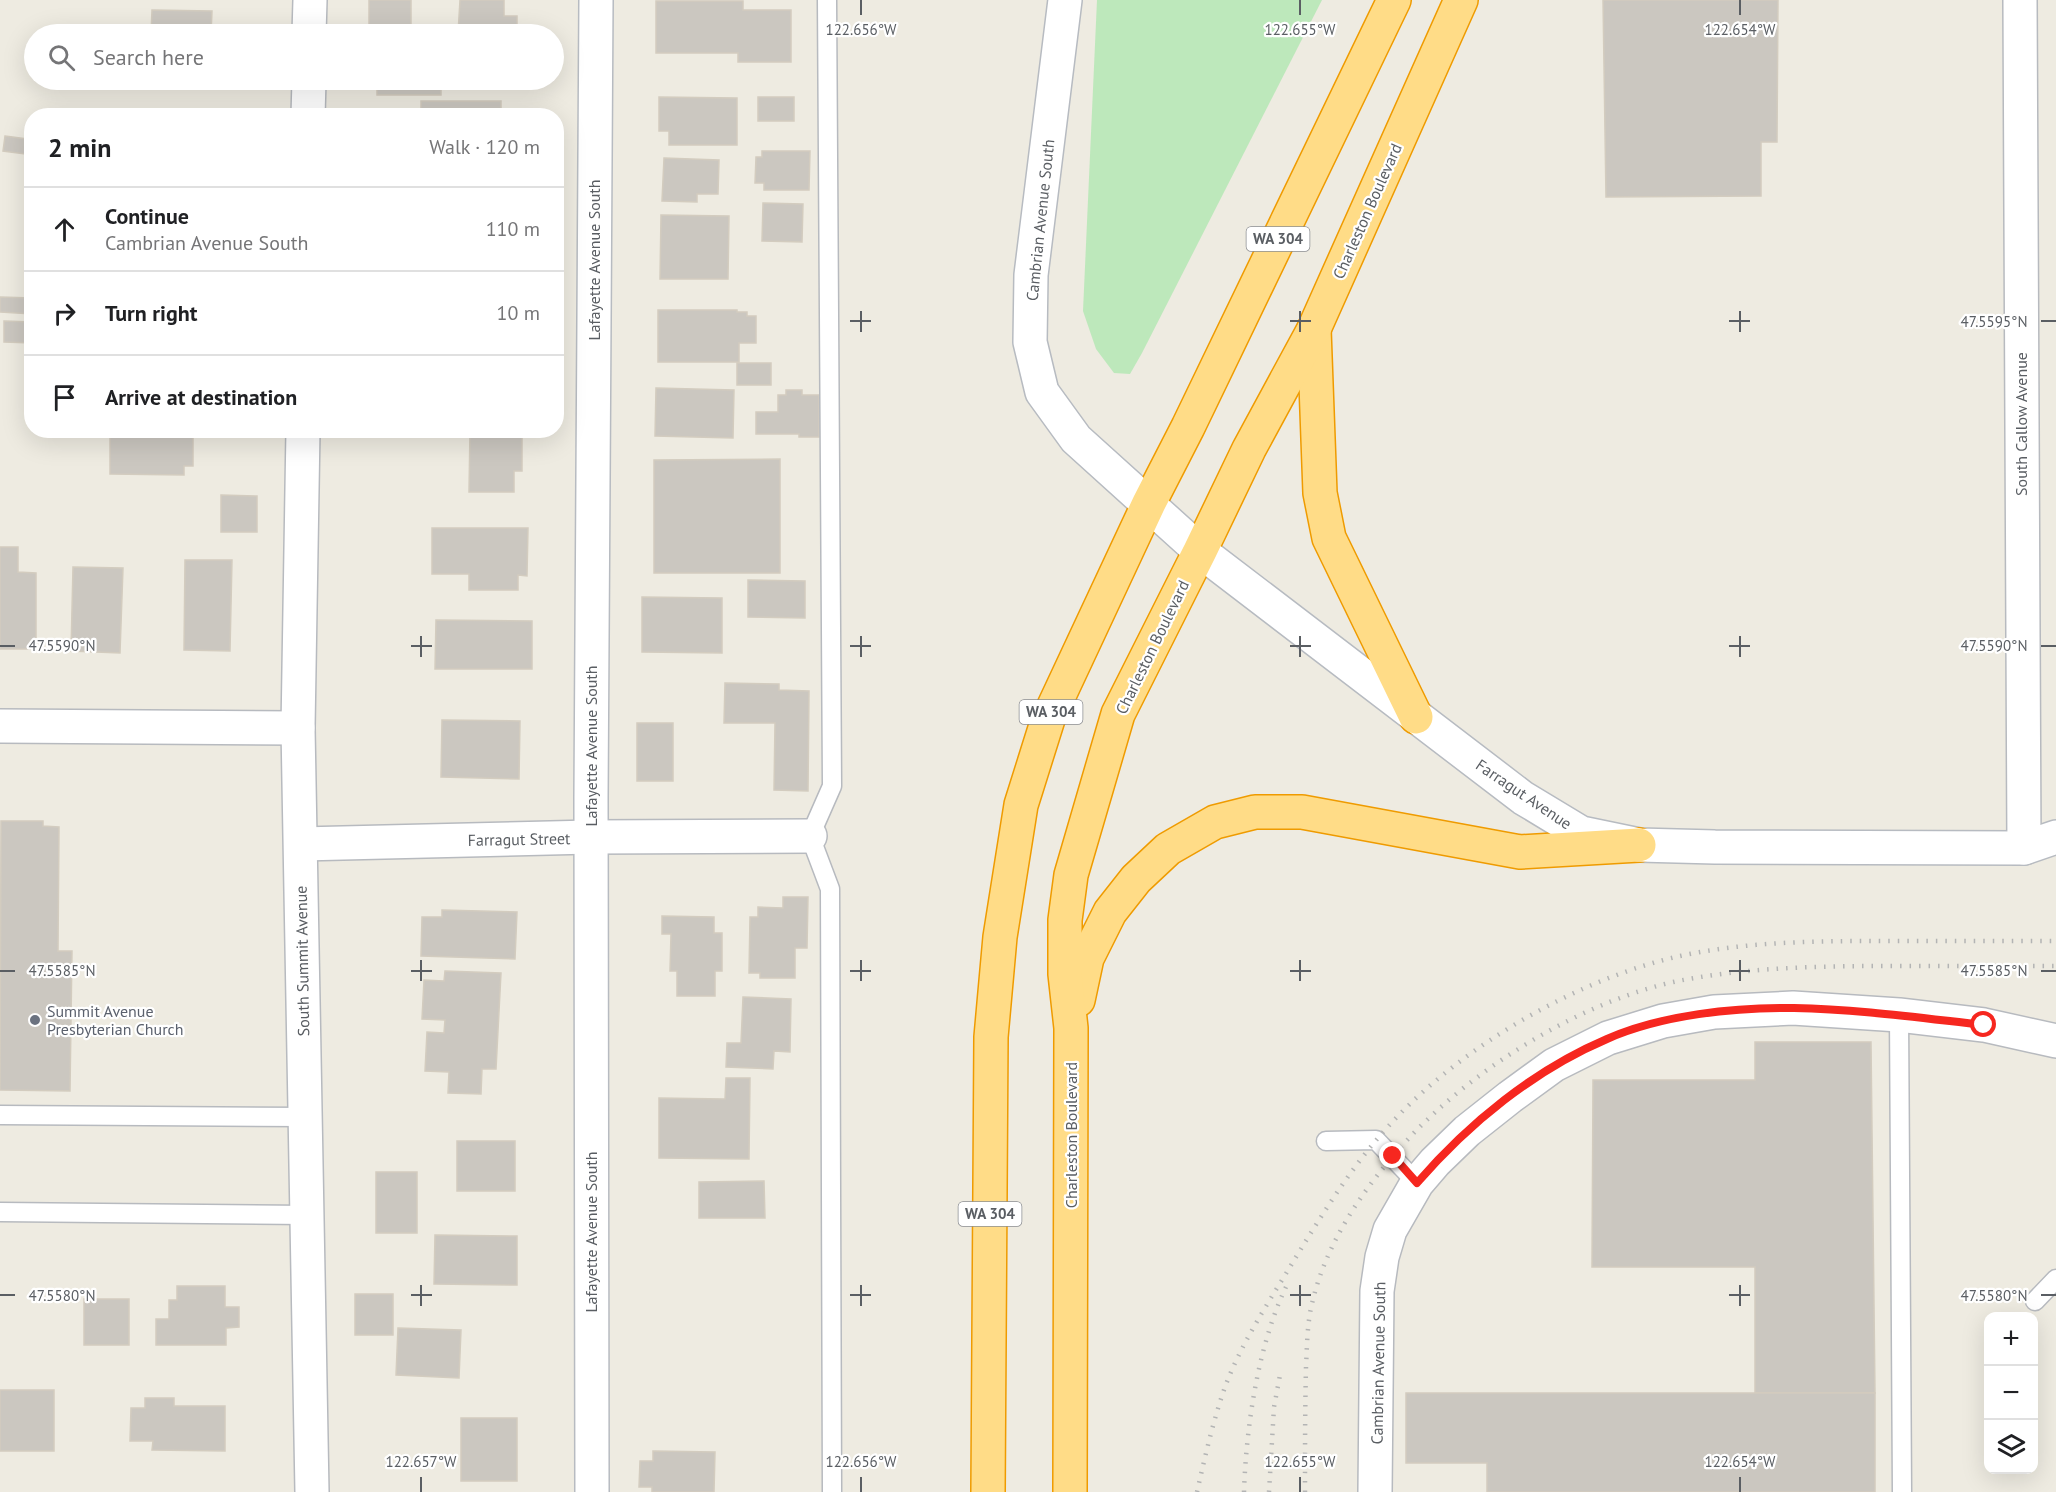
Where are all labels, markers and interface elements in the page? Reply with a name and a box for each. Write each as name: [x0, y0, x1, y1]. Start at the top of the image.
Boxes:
text: 122.656°W: [825, 20, 897, 39]
text: 122.655°W: [1264, 20, 1336, 39]
text: 122.654°W: [1704, 20, 1776, 39]
search box: [24, 24, 564, 90]
icon: search: [45, 41, 78, 74]
text: Search here: [93, 43, 204, 71]
text: 2 min: [48, 131, 111, 164]
text: Walk · 120 m: [429, 134, 540, 160]
street label: Cambrian Avenue South: [1022, 138, 1058, 302]
street label: Charleston Boulevard: [1328, 140, 1406, 282]
street label: Lafayette Avenue South: [584, 179, 604, 341]
text: Continue: [105, 202, 189, 230]
icon: ahead: [48, 213, 81, 246]
text: 110 m: [486, 216, 540, 242]
road number: WA 304: [1246, 227, 1310, 251]
text: Cambrian Avenue South: [105, 230, 308, 256]
icon: right: [48, 297, 81, 330]
text: Turn right: [105, 299, 197, 327]
text: 10 m: [497, 300, 540, 326]
text: 47.5595°N: [1960, 312, 2028, 331]
street label: South Callow Avenue: [2011, 352, 2031, 496]
icon: arrive: [48, 381, 81, 414]
text: Arrive at destination: [105, 383, 297, 411]
street label: Charleston Boulevard: [1111, 577, 1193, 717]
text: 47.5590°N: [28, 636, 96, 655]
text: 47.5590°N: [1960, 636, 2028, 655]
street label: Lafayette Avenue South: [581, 665, 601, 827]
road number: WA 304: [1020, 700, 1082, 724]
street label: Farragut Avenue: [1472, 755, 1576, 833]
street label: Farragut Street: [467, 828, 571, 850]
street label: South Summit Avenue: [291, 885, 313, 1037]
text: 47.5585°N: [28, 961, 96, 980]
text: 47.5585°N: [1960, 961, 2028, 980]
place label: Summit Avenue Presbyterian Church: [47, 1001, 184, 1039]
route start: [1970, 1011, 1996, 1037]
marker: Summit Avenue Presbyterian Church: [28, 1013, 42, 1027]
street label: Charleston Boulevard: [1061, 1062, 1081, 1208]
route end: [1379, 1142, 1405, 1168]
street label: Lafayette Avenue South: [581, 1151, 601, 1313]
road number: WA 304: [958, 1202, 1022, 1226]
street label: Cambrian Avenue South: [1367, 1281, 1389, 1445]
text: 47.5580°N: [28, 1286, 96, 1305]
text: 47.5580°N: [1960, 1286, 2028, 1305]
map controls: [1984, 1312, 2038, 1474]
button: +: [1984, 1312, 2038, 1366]
button: −: [1984, 1366, 2038, 1420]
button: layers: [1984, 1420, 2038, 1474]
text: 122.657°W: [385, 1452, 457, 1471]
text: 122.656°W: [825, 1452, 897, 1471]
text: 122.655°W: [1264, 1452, 1336, 1471]
text: 122.654°W: [1704, 1452, 1776, 1471]

